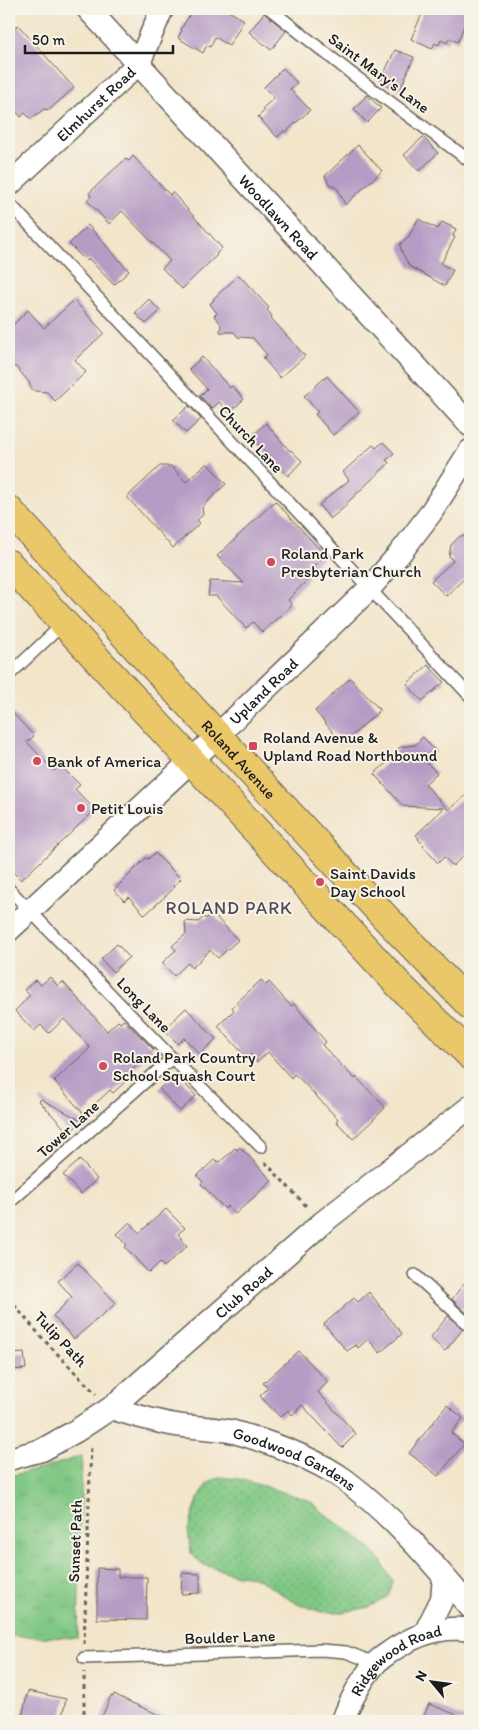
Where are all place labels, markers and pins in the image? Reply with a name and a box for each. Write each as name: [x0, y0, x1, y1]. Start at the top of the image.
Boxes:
place label: Roland Park Presbyterian Church: [281, 544, 421, 581]
marker: Roland Park Presbyterian Church: [265, 556, 277, 568]
place label: Roland Avenue & Upland Road Northbound: [263, 728, 438, 765]
marker: Roland Avenue & Upland Road Northbound: [247, 740, 259, 752]
place label: Bank of America: [47, 752, 161, 771]
marker: Bank of America: [31, 755, 43, 767]
place label: Petit Louis: [91, 799, 163, 818]
marker: Petit Louis: [75, 802, 87, 814]
place label: Saint Davids Day School: [330, 864, 416, 901]
marker: Saint Davids Day School: [314, 876, 326, 888]
place label: Roland Park Country School Squash Court: [113, 1048, 256, 1085]
marker: Roland Park Country School Squash Court: [97, 1060, 109, 1072]

